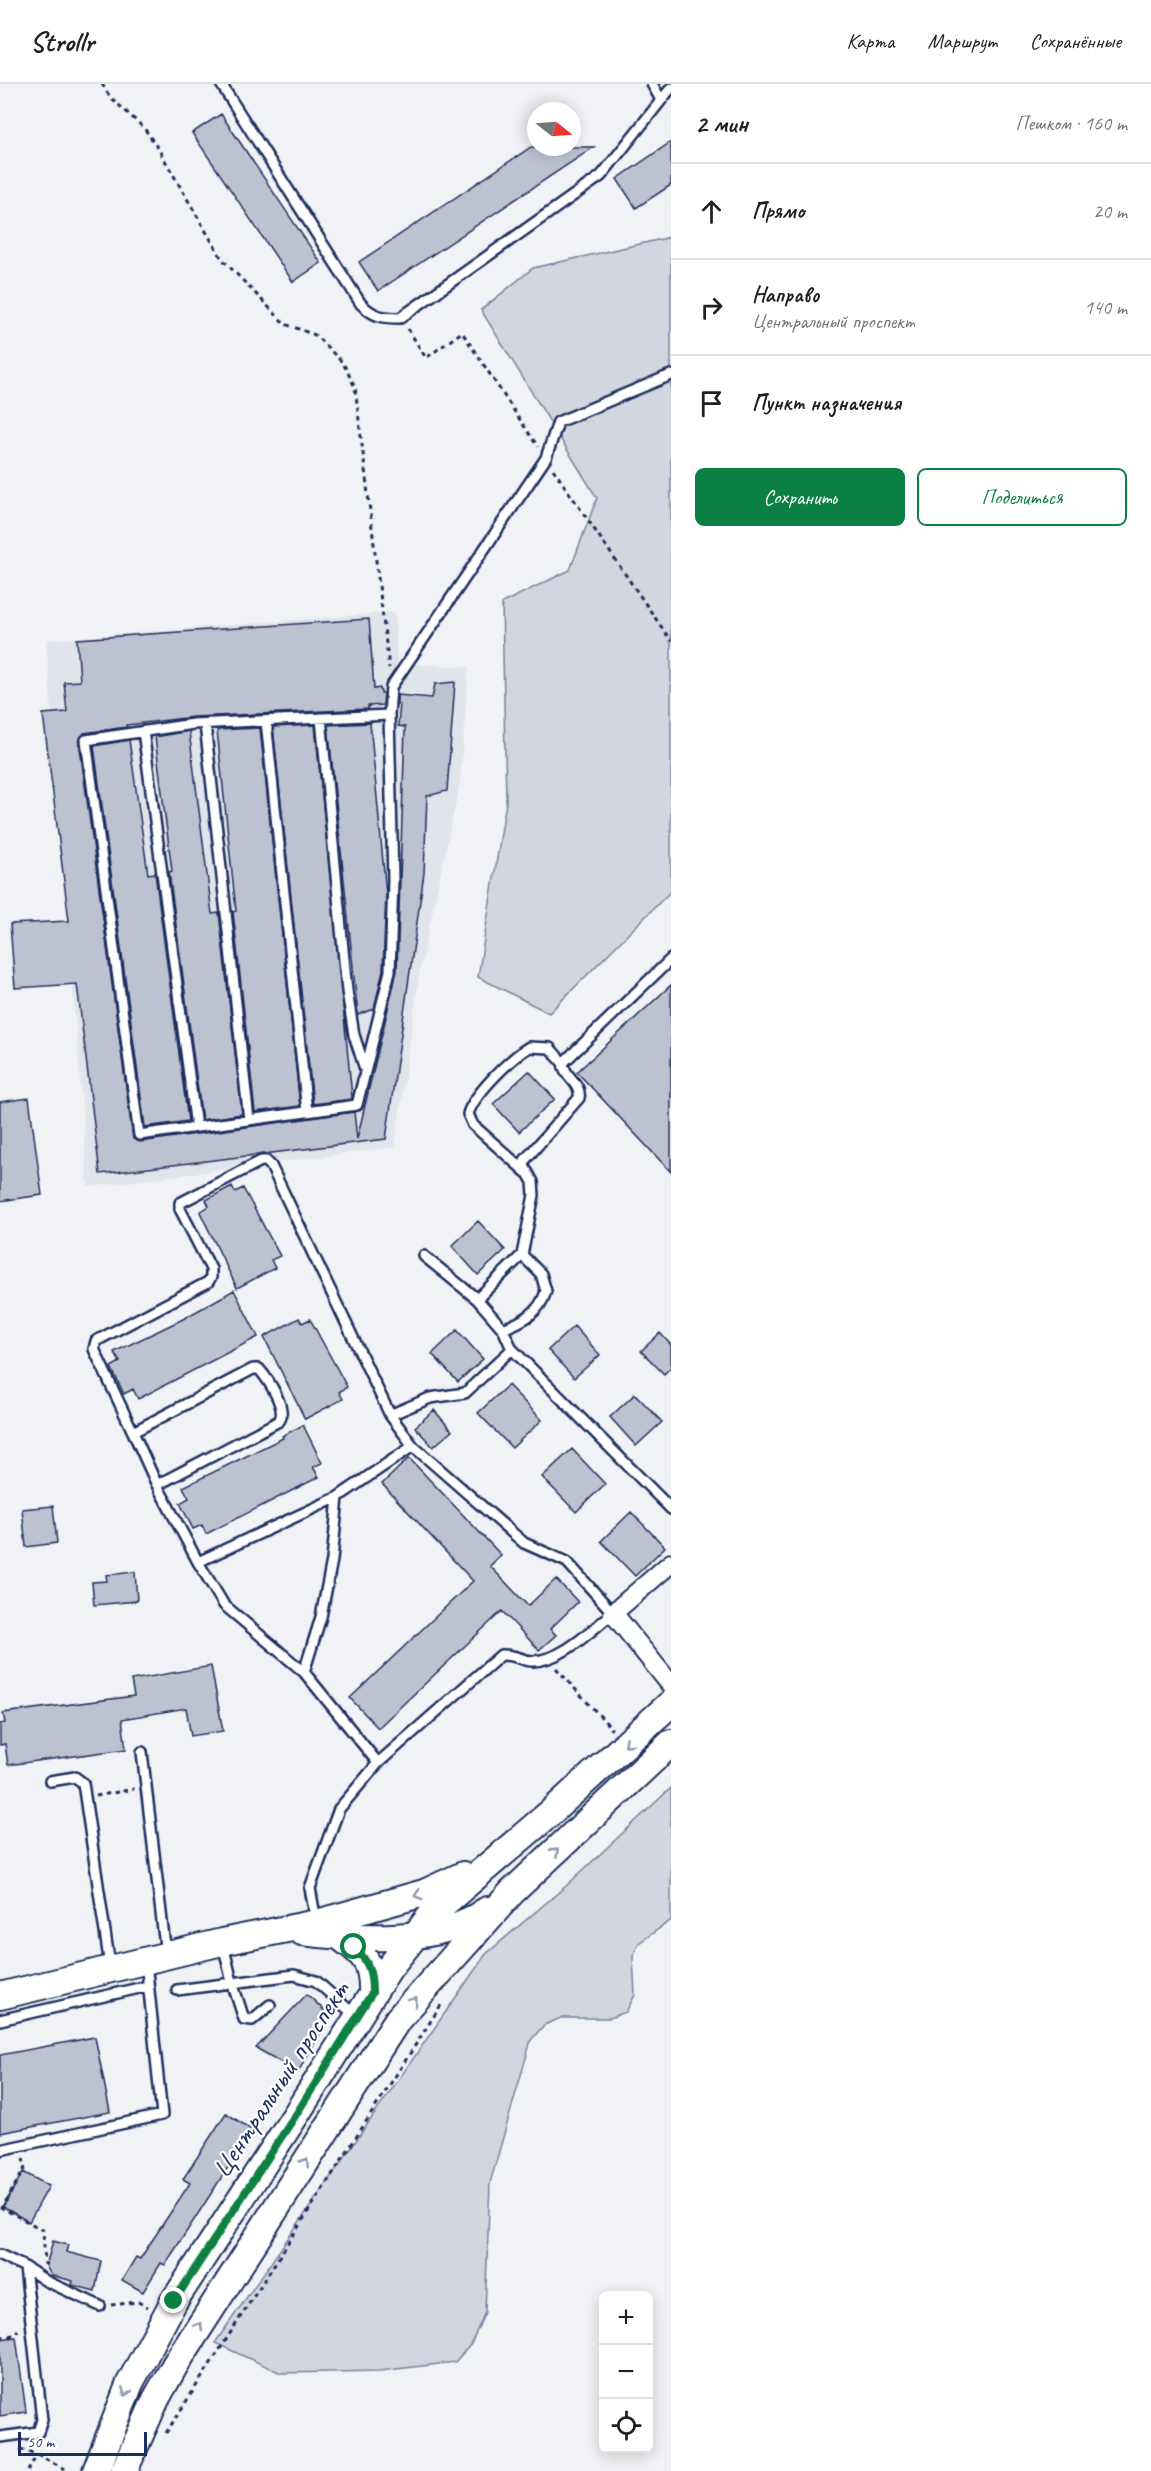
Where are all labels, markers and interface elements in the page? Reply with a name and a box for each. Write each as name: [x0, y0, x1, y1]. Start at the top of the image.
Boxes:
text: Strollr: [30, 24, 94, 59]
text: Карта: [846, 28, 895, 54]
text: Маршрут: [928, 28, 997, 54]
text: Сохранённые: [1030, 28, 1121, 54]
north arrow: [527, 102, 581, 156]
text: 2 мин: [695, 107, 748, 140]
text: Пешком · 160 m: [1015, 111, 1127, 136]
icon: ahead: [695, 195, 728, 228]
text: Прямо: [752, 197, 804, 225]
text: 20 m: [1093, 199, 1127, 224]
text: Направо: [752, 281, 819, 309]
icon: right: [695, 291, 728, 324]
text: 140 m: [1084, 295, 1127, 320]
text: Центральный проспект: [752, 309, 915, 334]
icon: arrive: [695, 387, 728, 420]
text: Пункт назначения: [752, 389, 901, 417]
button: Сохранить: [695, 468, 905, 526]
button: Поделиться: [917, 468, 1127, 526]
one-way arrow: [624, 1735, 635, 1746]
one-way arrow: [547, 1849, 558, 1860]
one-way arrow: [413, 1888, 424, 1900]
route start: [340, 1933, 366, 1959]
street label: Центральный проспект: [203, 1973, 357, 2184]
one-way arrow: [407, 1997, 418, 2008]
one-way arrow: [298, 2158, 309, 2169]
route end: [160, 2287, 186, 2313]
map controls: [599, 2291, 653, 2453]
button: +: [599, 2291, 653, 2345]
one-way arrow: [191, 2322, 203, 2332]
button: −: [599, 2345, 653, 2399]
one-way arrow: [121, 2386, 134, 2397]
button: locate: [599, 2399, 653, 2453]
scale bar: [18, 2429, 147, 2456]
text: 50 m: [27, 2432, 54, 2452]

